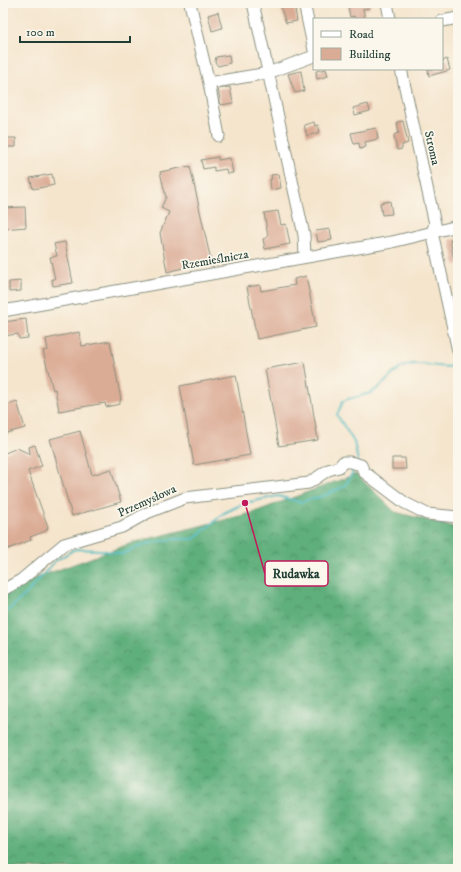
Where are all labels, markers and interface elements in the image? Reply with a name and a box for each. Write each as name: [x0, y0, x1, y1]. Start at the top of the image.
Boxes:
scale bar: [20, 18, 130, 44]
legend: [313, 18, 443, 70]
text: 100 m: [26, 25, 55, 40]
text: Road: [349, 27, 374, 42]
text: Building: [349, 47, 390, 62]
street label: Stroma: [421, 129, 443, 167]
street label: Rzemieślnicza: [180, 247, 251, 273]
street label: Przemysłowa: [115, 481, 179, 521]
callout: Rudawka: [265, 561, 328, 586]
text: Rudawka: [273, 566, 320, 582]

